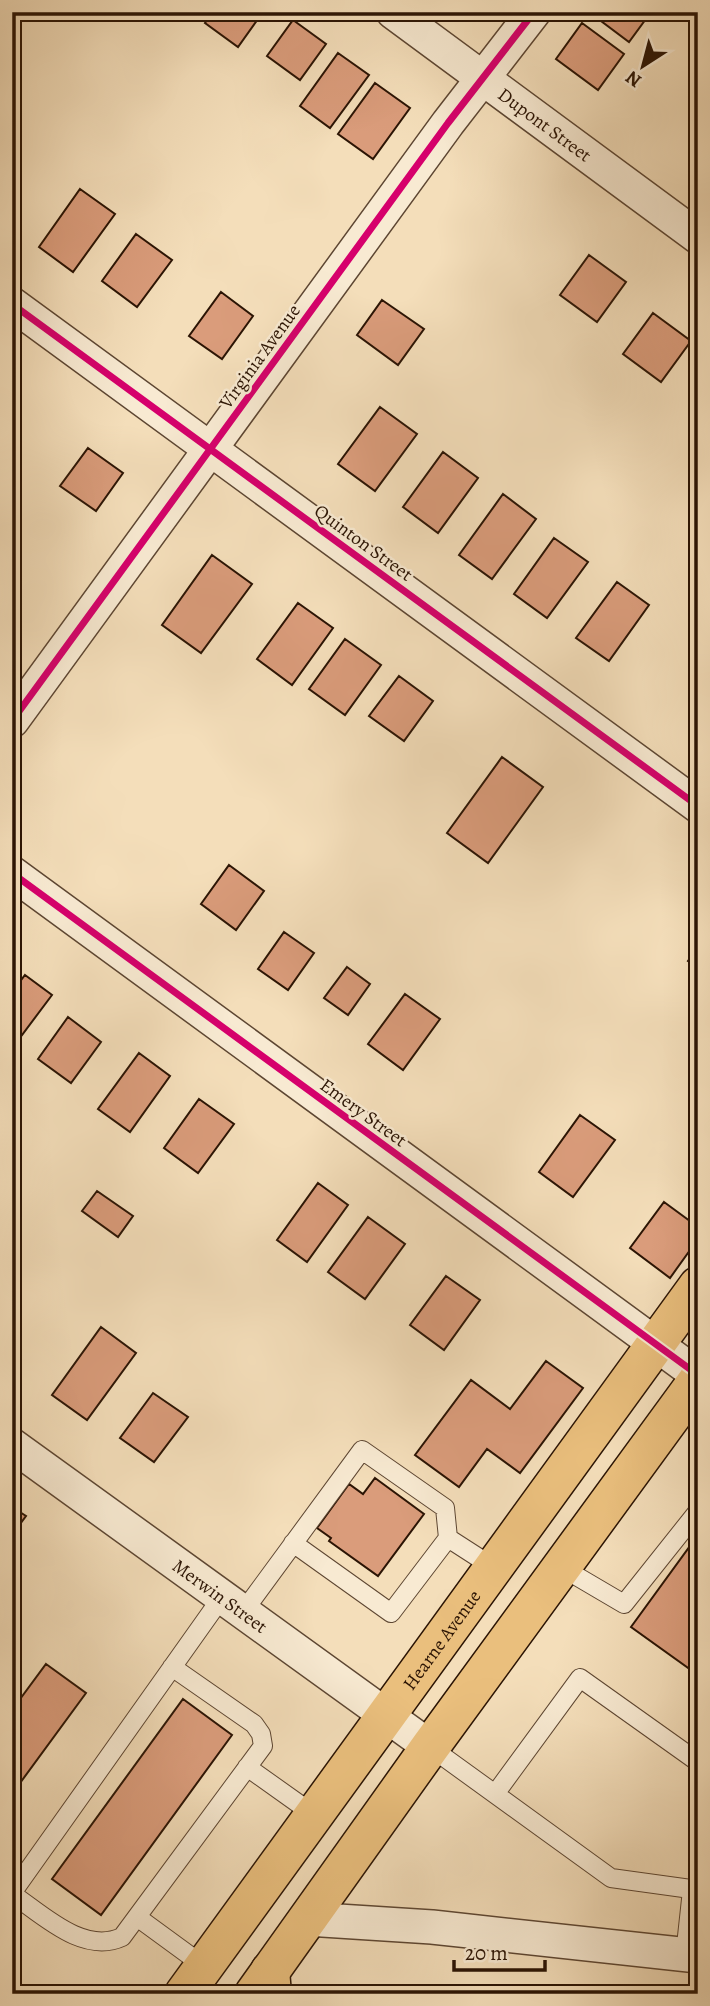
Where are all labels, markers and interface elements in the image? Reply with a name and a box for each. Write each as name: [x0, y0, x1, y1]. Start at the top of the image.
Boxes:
north arrow: [608, 32, 678, 102]
text: N: [620, 64, 647, 94]
street label: Dupont Street: [492, 82, 597, 168]
street label: Virginia Avenue: [212, 299, 307, 415]
street label: Quinton Street: [309, 498, 418, 587]
street label: Emery Street: [315, 1072, 412, 1153]
street label: Merwin Street: [167, 1553, 273, 1640]
street label: Hearne Avenue: [397, 1585, 487, 1695]
scale bar: [454, 1929, 546, 1973]
text: 20 m: [465, 1939, 508, 1967]

